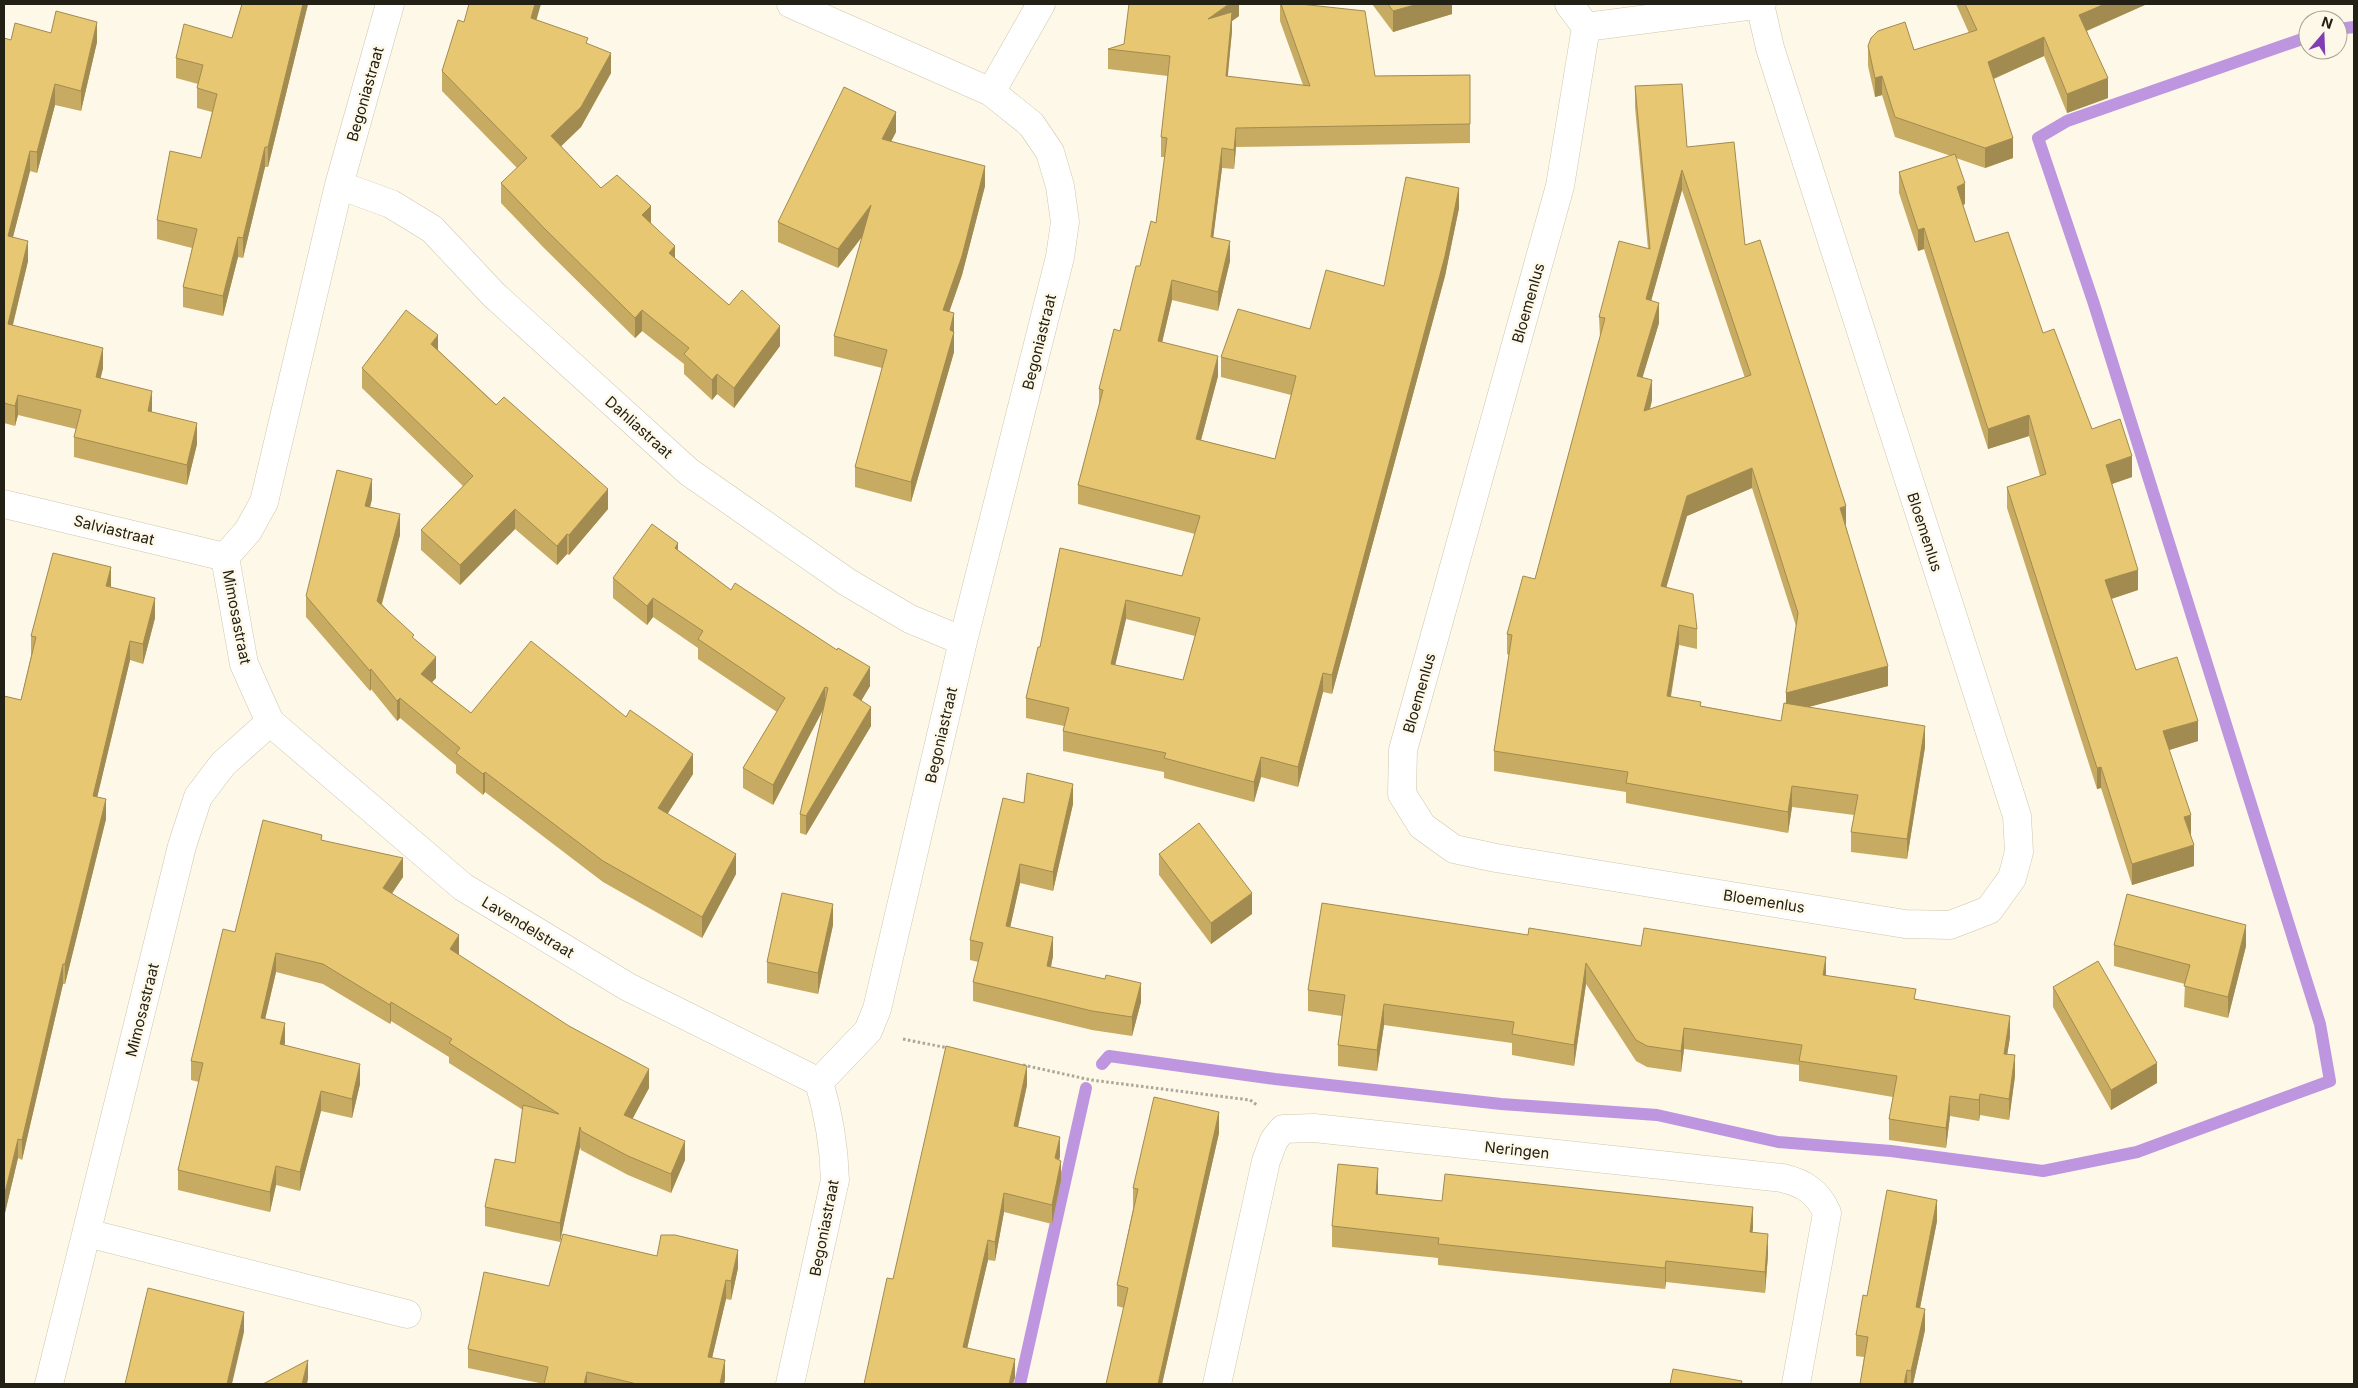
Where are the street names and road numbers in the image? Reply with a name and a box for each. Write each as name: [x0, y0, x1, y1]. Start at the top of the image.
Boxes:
street label: Begoniastraat: [342, 44, 388, 144]
street label: Bloemenlus: [1508, 261, 1549, 345]
street label: Begoniastraat: [1018, 292, 1060, 392]
street label: Dahliastraat: [601, 392, 677, 462]
street label: Bloemenlus: [1903, 490, 1947, 574]
street label: Salviastraat: [72, 511, 156, 549]
street label: Mimosastraat: [219, 568, 255, 666]
street label: Bloemenlus: [1399, 651, 1440, 735]
street label: Begoniastraat: [921, 685, 961, 785]
street label: Bloemenlus: [1722, 885, 1806, 917]
street label: Lavendelstraat: [478, 892, 578, 962]
street label: Mimosastraat: [121, 961, 163, 1059]
street label: Neringen: [1484, 1137, 1550, 1163]
street label: Begoniastraat: [805, 1178, 843, 1278]

